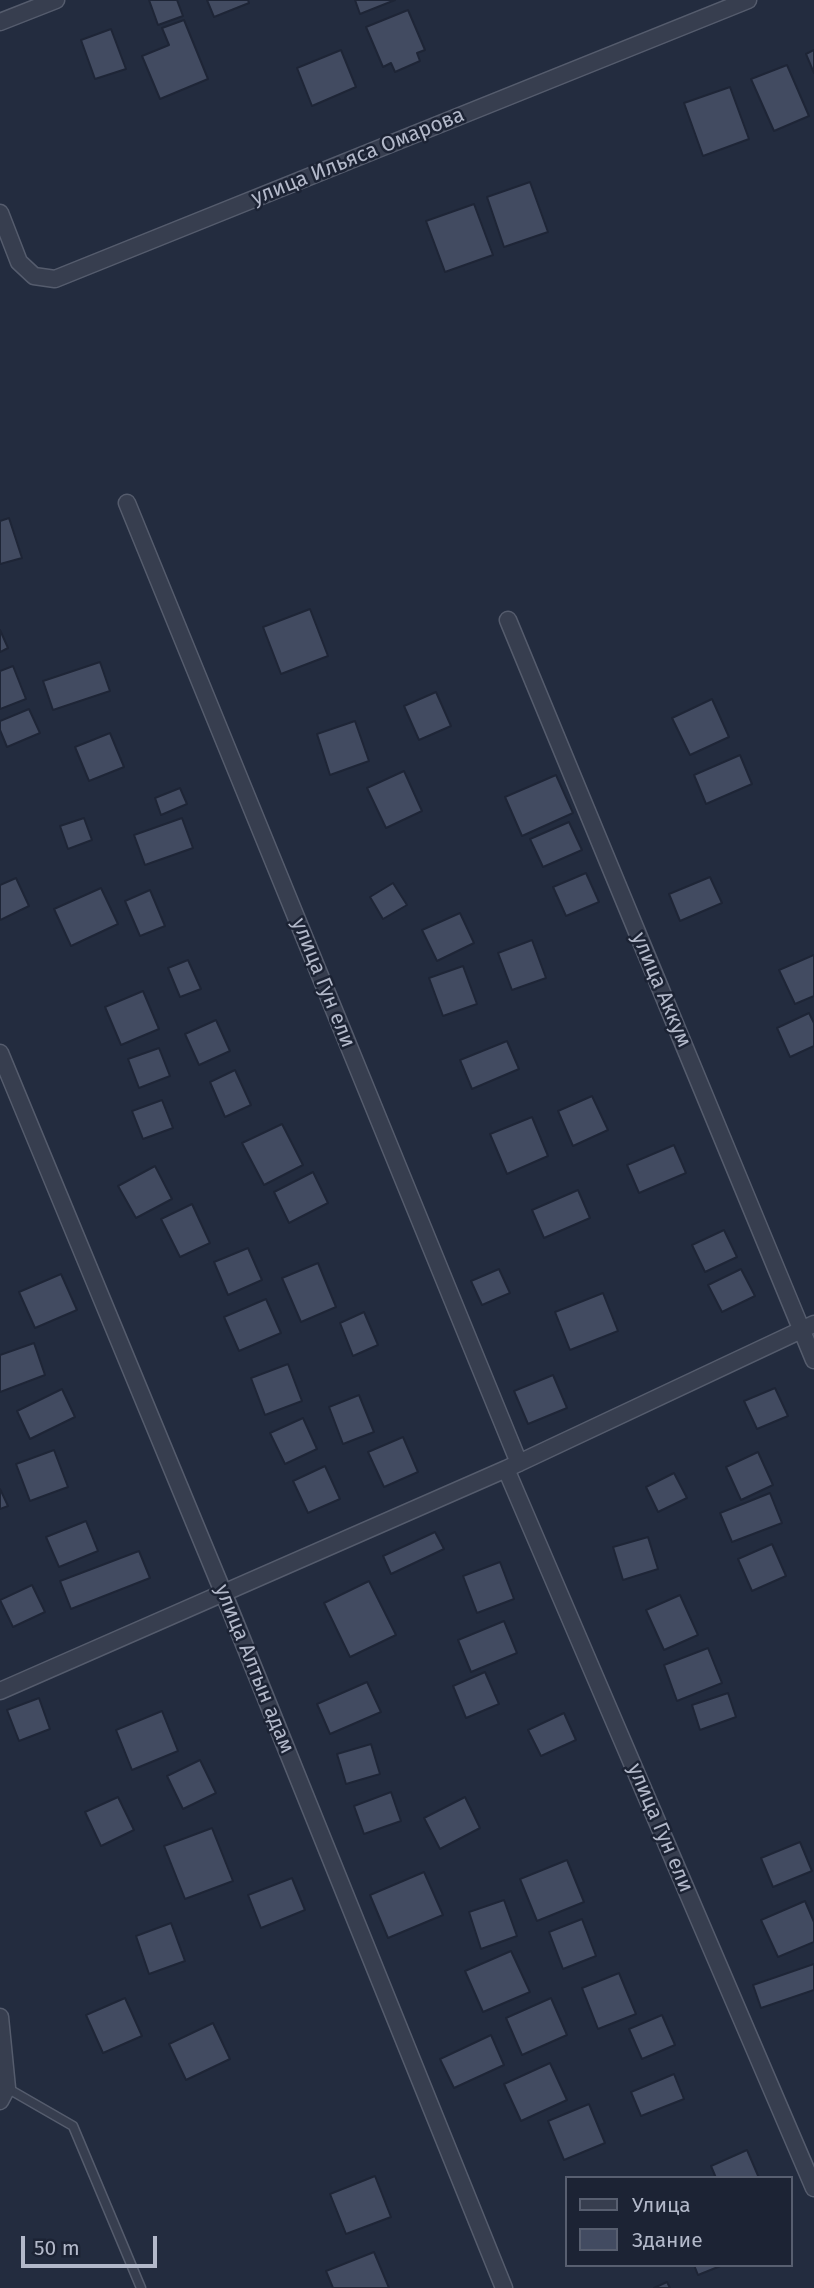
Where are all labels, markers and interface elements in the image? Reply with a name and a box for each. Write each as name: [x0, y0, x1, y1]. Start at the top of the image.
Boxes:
street label: улица Ильяса Омарова: [248, 103, 468, 211]
street label: улица Гун ели: [286, 915, 360, 1051]
street label: улица Аккум: [626, 929, 696, 1051]
street label: улица Алтын адам: [209, 1581, 299, 1757]
street label: улица Гун ели: [622, 1760, 698, 1896]
legend: [566, 2176, 793, 2267]
text: Улица: [632, 2192, 691, 2218]
scale bar: [24, 2222, 161, 2266]
text: Здание: [632, 2227, 703, 2253]
text: 50 m: [34, 2235, 80, 2261]

